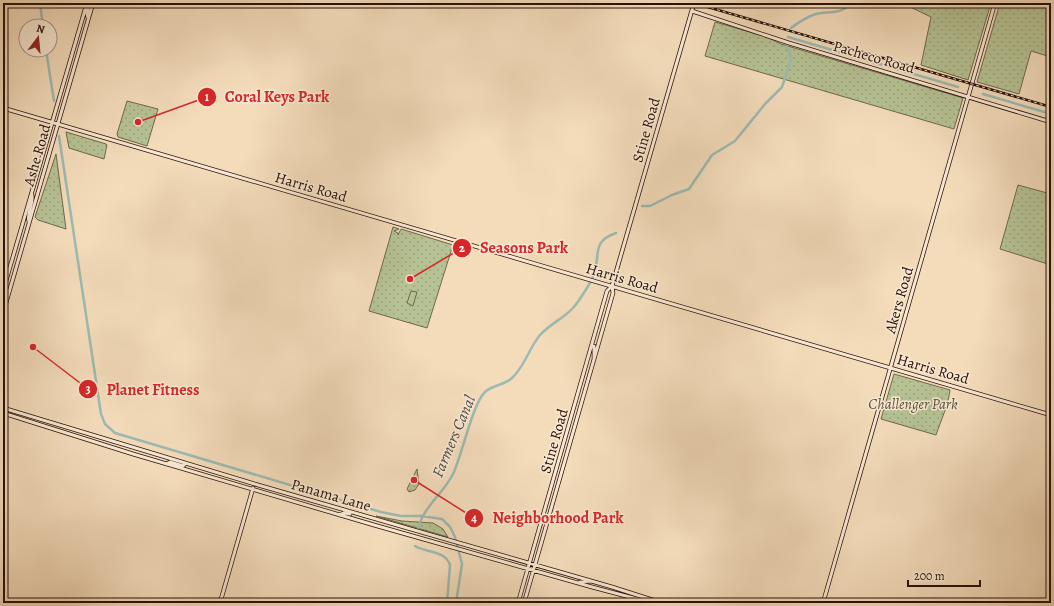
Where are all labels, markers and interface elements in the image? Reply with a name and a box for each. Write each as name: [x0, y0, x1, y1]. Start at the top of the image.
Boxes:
north arrow: [18, 18, 58, 58]
text: N: [35, 21, 47, 37]
street label: Pacheco Road: [831, 36, 918, 78]
callout: Coral Keys Park: [197, 83, 337, 111]
text: Coral Keys Park: [225, 86, 330, 108]
text: 1: [205, 89, 210, 105]
street label: Stine Road: [627, 94, 665, 165]
street label: Ashe Road: [18, 121, 56, 189]
street label: Harris Road: [273, 167, 350, 207]
callout: Seasons Park: [452, 234, 576, 262]
text: Seasons Park: [480, 237, 569, 259]
text: 2: [459, 240, 465, 256]
street label: Harris Road: [584, 258, 661, 298]
street label: Akers Road: [880, 264, 918, 337]
street label: Harris Road: [895, 349, 972, 389]
callout: Planet Fitness: [78, 375, 207, 403]
text: Planet Fitness: [106, 379, 200, 401]
text: 3: [85, 381, 91, 397]
water label: Farmers Canal: [427, 392, 481, 481]
park label: Challenger Park: [868, 394, 958, 414]
street label: Stine Road: [535, 405, 573, 476]
street label: Panama Lane: [289, 474, 374, 516]
callout: Neighborhood Park: [464, 504, 632, 532]
text: Neighborhood Park: [492, 507, 624, 529]
text: 4: [471, 510, 477, 526]
scale bar: [908, 562, 980, 588]
text: 200 m: [914, 568, 945, 584]

